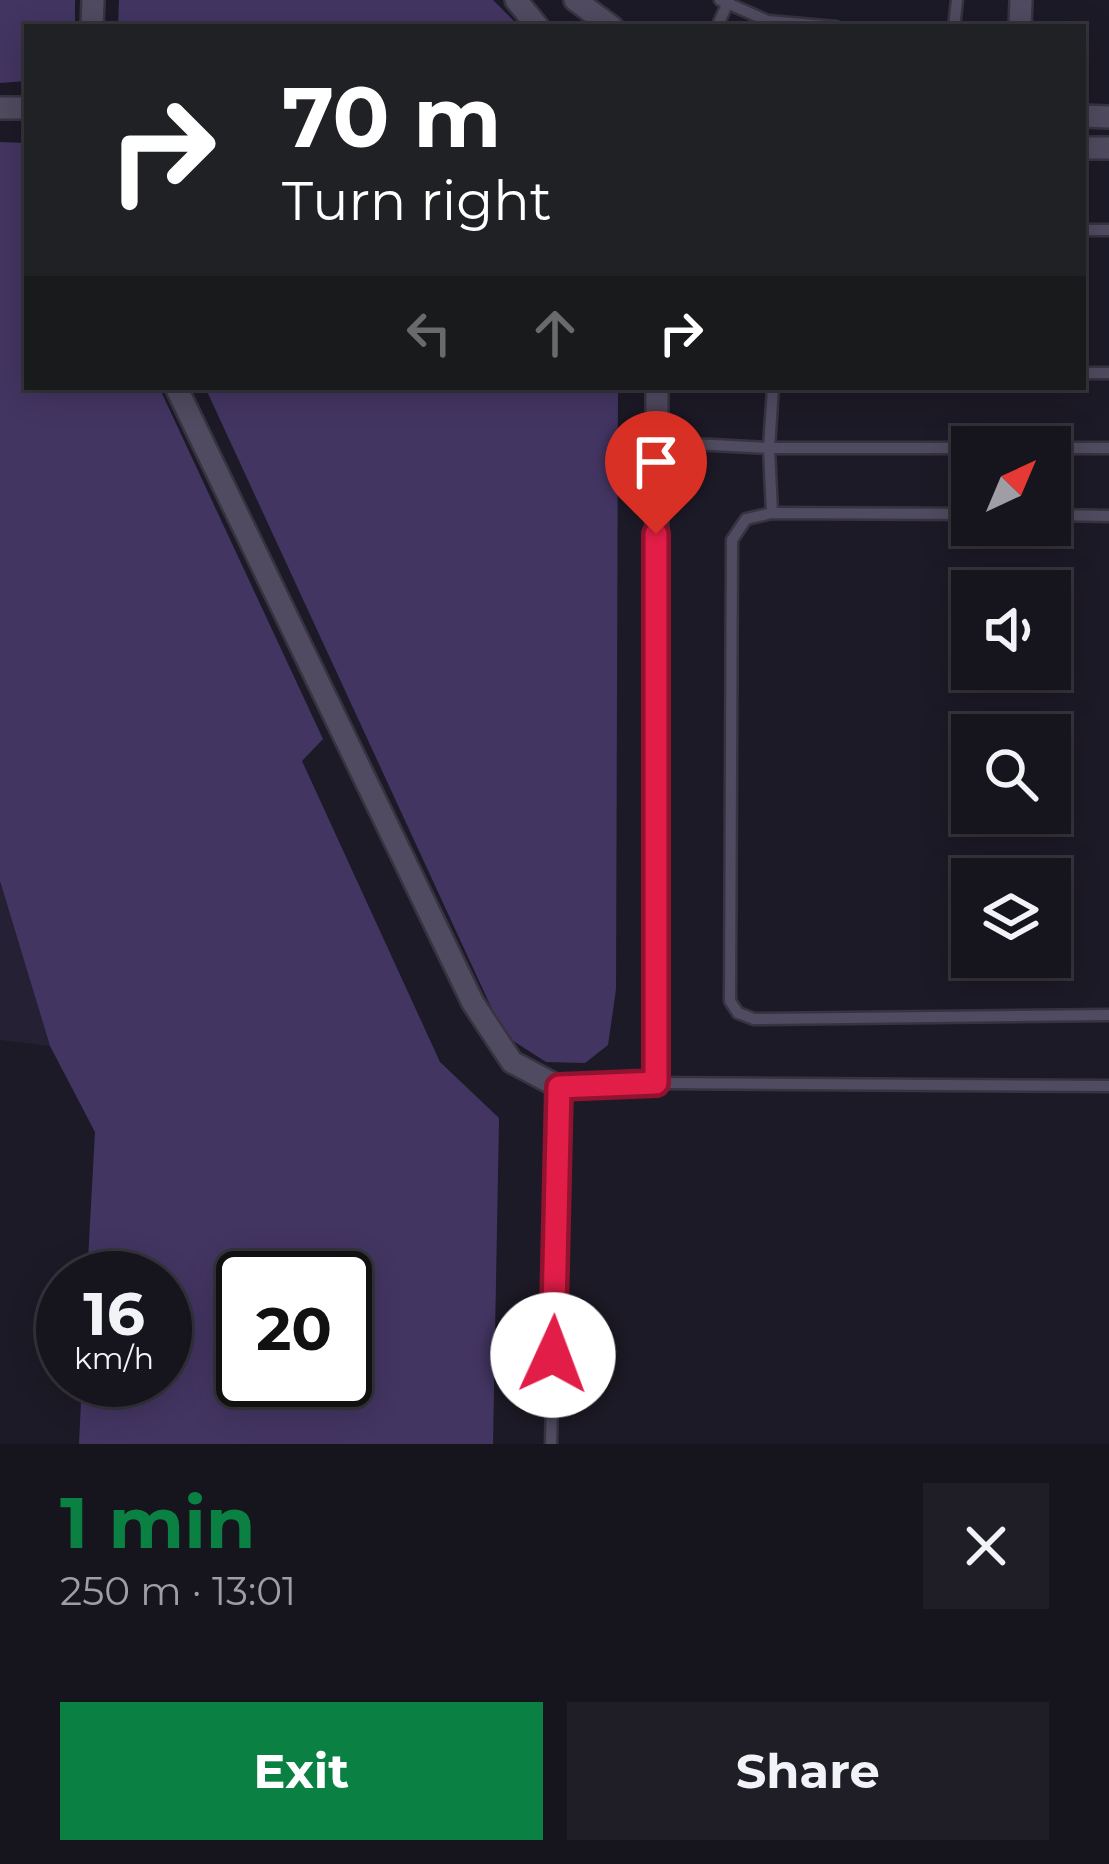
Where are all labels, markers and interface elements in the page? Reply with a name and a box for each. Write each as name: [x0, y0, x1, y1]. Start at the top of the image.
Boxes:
text: 70 m: [282, 66, 501, 168]
icon: right: [84, 72, 240, 228]
text: Turn right: [282, 168, 552, 234]
icon: left: [396, 300, 462, 366]
icon: ahead: [522, 300, 588, 366]
icon: right: [648, 300, 714, 366]
pin: [605, 411, 707, 534]
north arrow: [951, 426, 1071, 546]
map controls: [951, 426, 1071, 978]
icon: arrive: [623, 429, 689, 495]
button: sound: [951, 570, 1071, 690]
button: search: [951, 714, 1071, 834]
button: layers: [951, 858, 1071, 978]
speed limit sign: 20: [216, 1251, 372, 1407]
text: 16: [83, 1277, 145, 1350]
position arrow: [490, 1292, 616, 1418]
text: km/h: [74, 1340, 154, 1377]
text: 1 min: [60, 1478, 256, 1566]
button: close: [923, 1483, 1049, 1609]
text: 250 m · 13:01: [60, 1567, 296, 1615]
button: Exit: [60, 1702, 543, 1840]
button: Share: [567, 1702, 1049, 1840]

